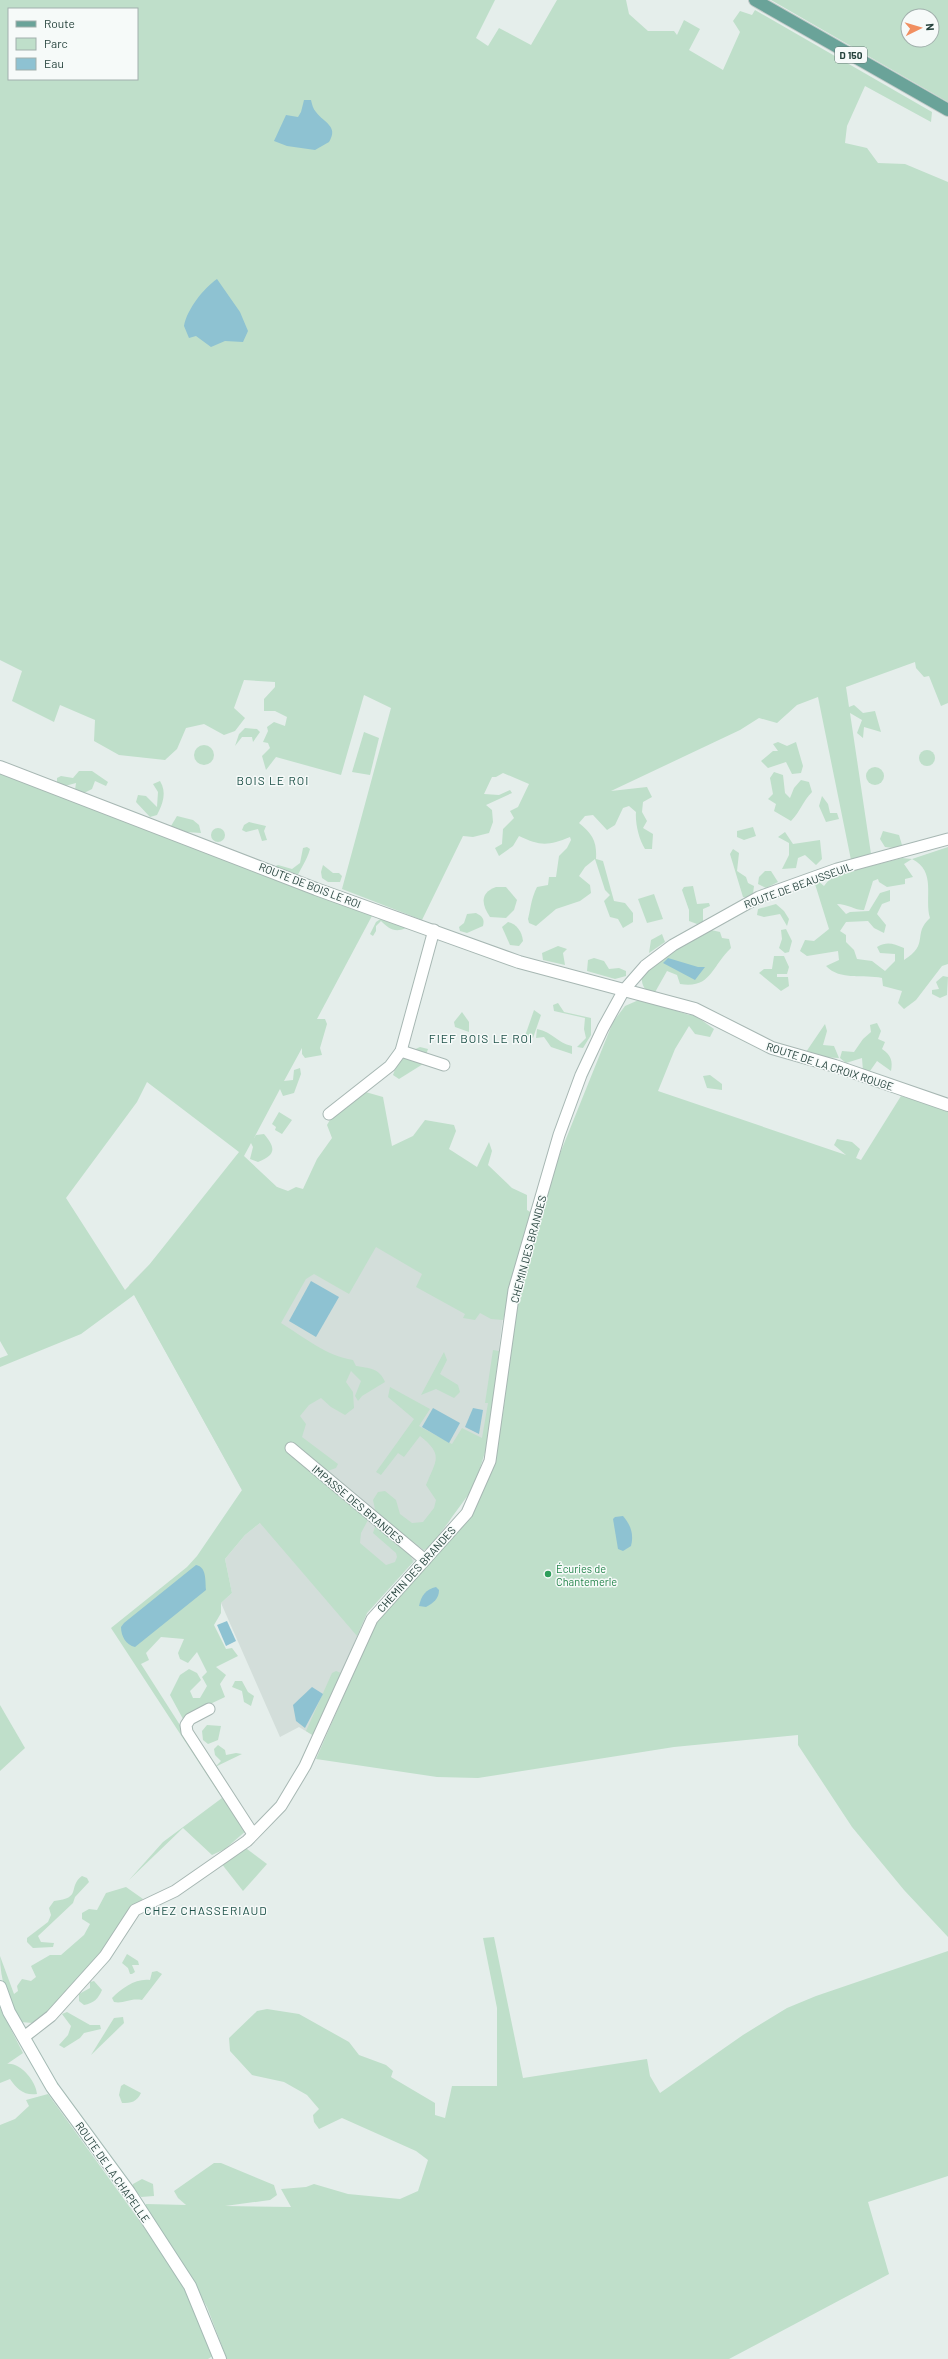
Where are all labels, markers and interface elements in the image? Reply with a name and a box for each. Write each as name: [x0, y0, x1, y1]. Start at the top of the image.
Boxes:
legend: [8, 8, 138, 80]
north arrow: [900, 8, 940, 48]
text: Route: [44, 16, 75, 30]
text: N: [924, 23, 937, 31]
text: Parc: [44, 36, 68, 50]
road number: D 150: [835, 47, 867, 63]
text: Eau: [44, 56, 64, 70]
district label: BOIS LE ROI: [237, 773, 309, 787]
street label: ROUTE DE BEAUSSEUIL: [742, 859, 854, 911]
street label: ROUTE DE BOIS LE ROI: [257, 860, 363, 910]
district label: FIEF BOIS LE ROI: [429, 1031, 533, 1045]
street label: ROUTE DE LA CROIX ROUGE: [765, 1039, 895, 1093]
street label: CHEMIN DES BRANDES: [507, 1194, 549, 1304]
street label: IMPASSE DES BRANDES: [310, 1462, 406, 1546]
street label: CHEMIN DES BRANDES: [374, 1523, 458, 1615]
place label: Écuries de Chantemerle: [556, 1562, 617, 1588]
marker: Écuries de Chantemerle: [543, 1569, 553, 1579]
district label: CHEZ CHASSERIAUD: [144, 1903, 268, 1917]
street label: ROUTE DE LA CHAPELLE: [73, 2119, 153, 2225]

